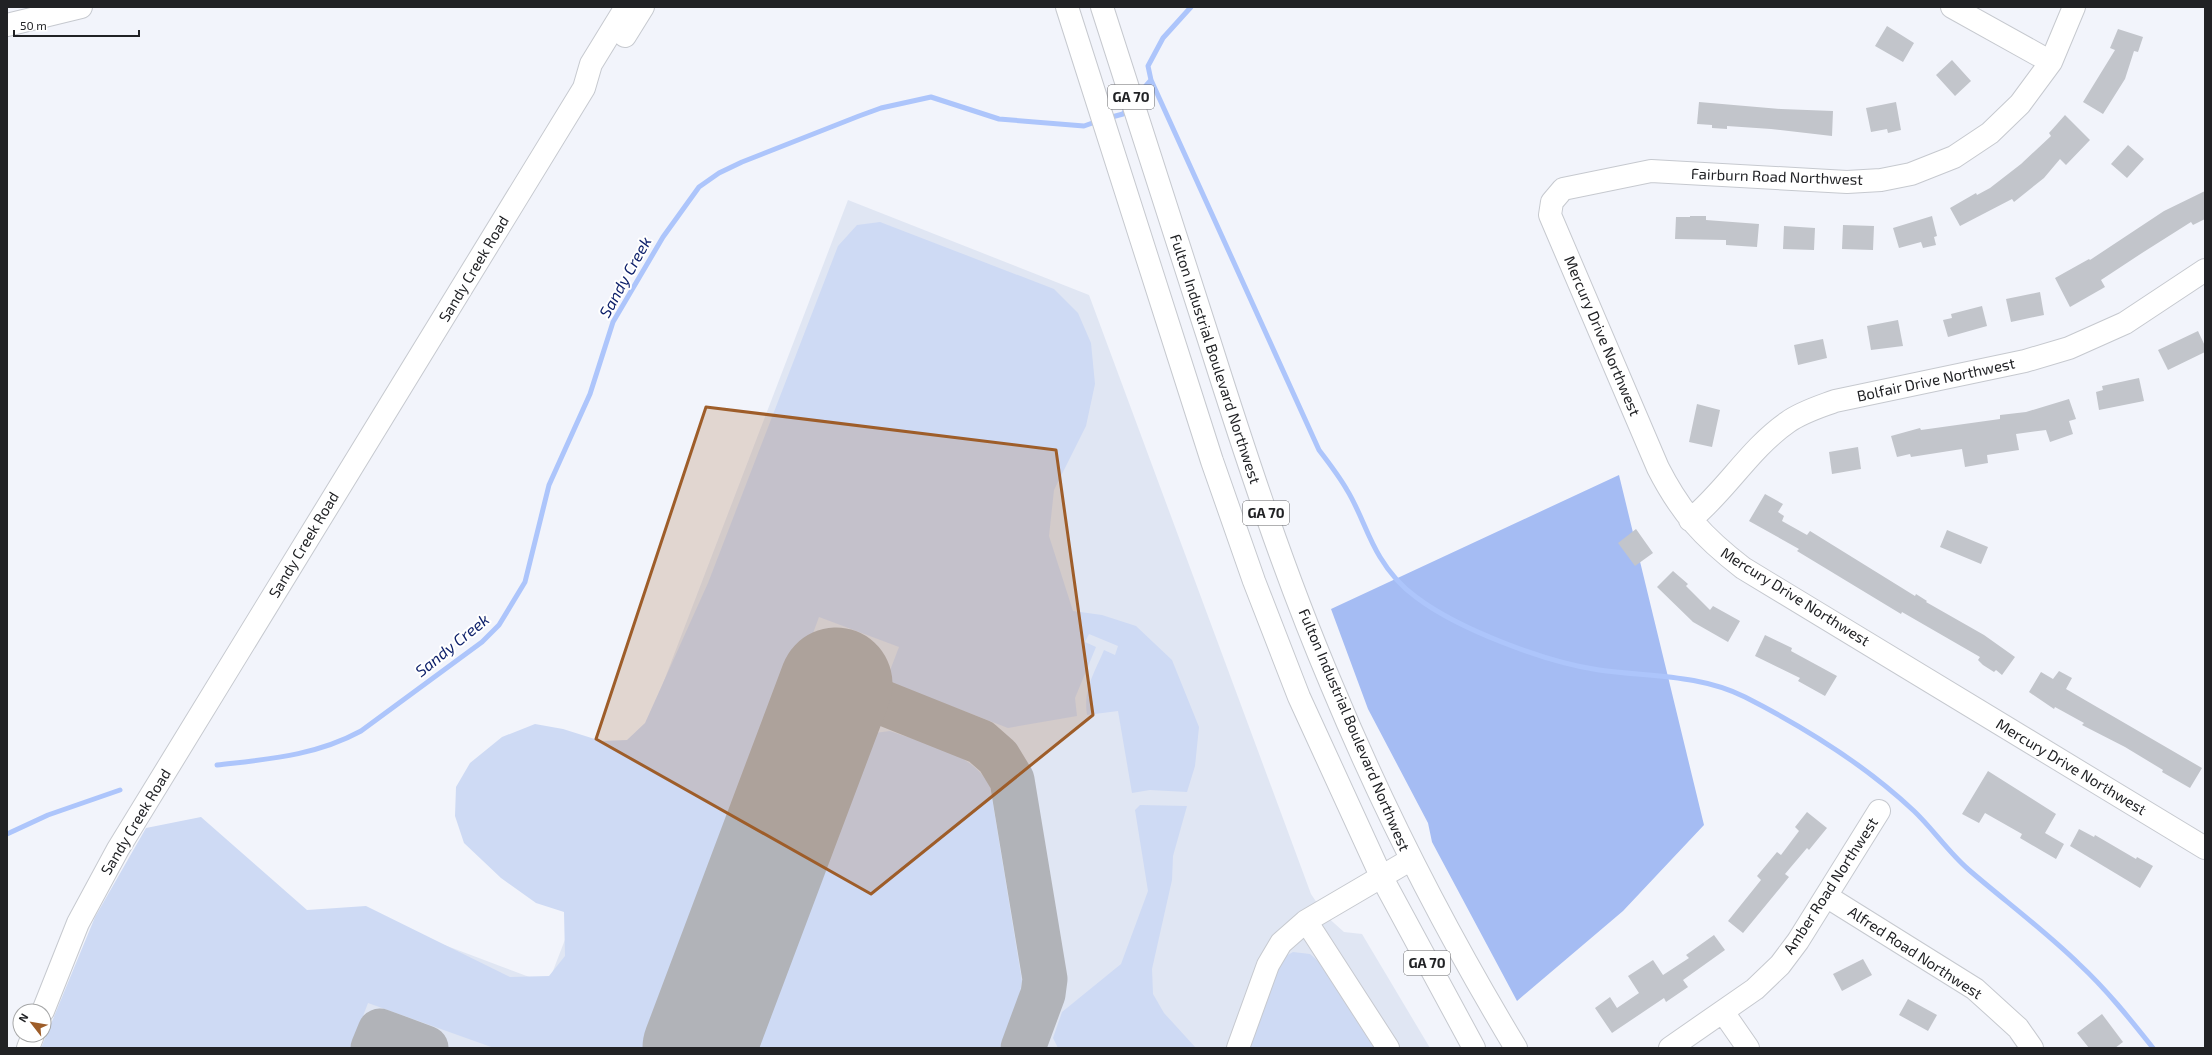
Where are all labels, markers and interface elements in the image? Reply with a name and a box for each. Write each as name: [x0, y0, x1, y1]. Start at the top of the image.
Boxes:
scale bar: [14, 12, 139, 38]
text: 50 m: [20, 18, 47, 32]
road number: GA 70: [1108, 85, 1154, 109]
street label: Fairburn Road Northwest: [1691, 164, 1864, 188]
street label: Sandy Creek Road: [434, 212, 512, 325]
street label: Fulton Industrial Boulevard Northwest: [1167, 232, 1265, 486]
water label: Sandy Creek: [595, 233, 655, 321]
street label: Mercury Drive Northwest: [1561, 253, 1645, 419]
street label: Bolfair Drive Northwest: [1855, 353, 2017, 405]
street label: Sandy Creek Road: [264, 488, 342, 601]
road number: GA 70: [1243, 501, 1289, 525]
street label: Mercury Drive Northwest: [1718, 543, 1874, 650]
street label: Fulton Industrial Boulevard Northwest: [1296, 606, 1414, 854]
water label: Sandy Creek: [411, 609, 493, 681]
street label: Mercury Drive Northwest: [1993, 714, 2150, 818]
street label: Sandy Creek Road: [96, 765, 174, 878]
street label: Amber Road Northwest: [1779, 814, 1881, 957]
street label: Alfred Road Northwest: [1845, 902, 1986, 1002]
road number: GA 70: [1404, 951, 1450, 975]
north arrow: [12, 1003, 52, 1043]
text: N: [15, 1011, 31, 1024]

